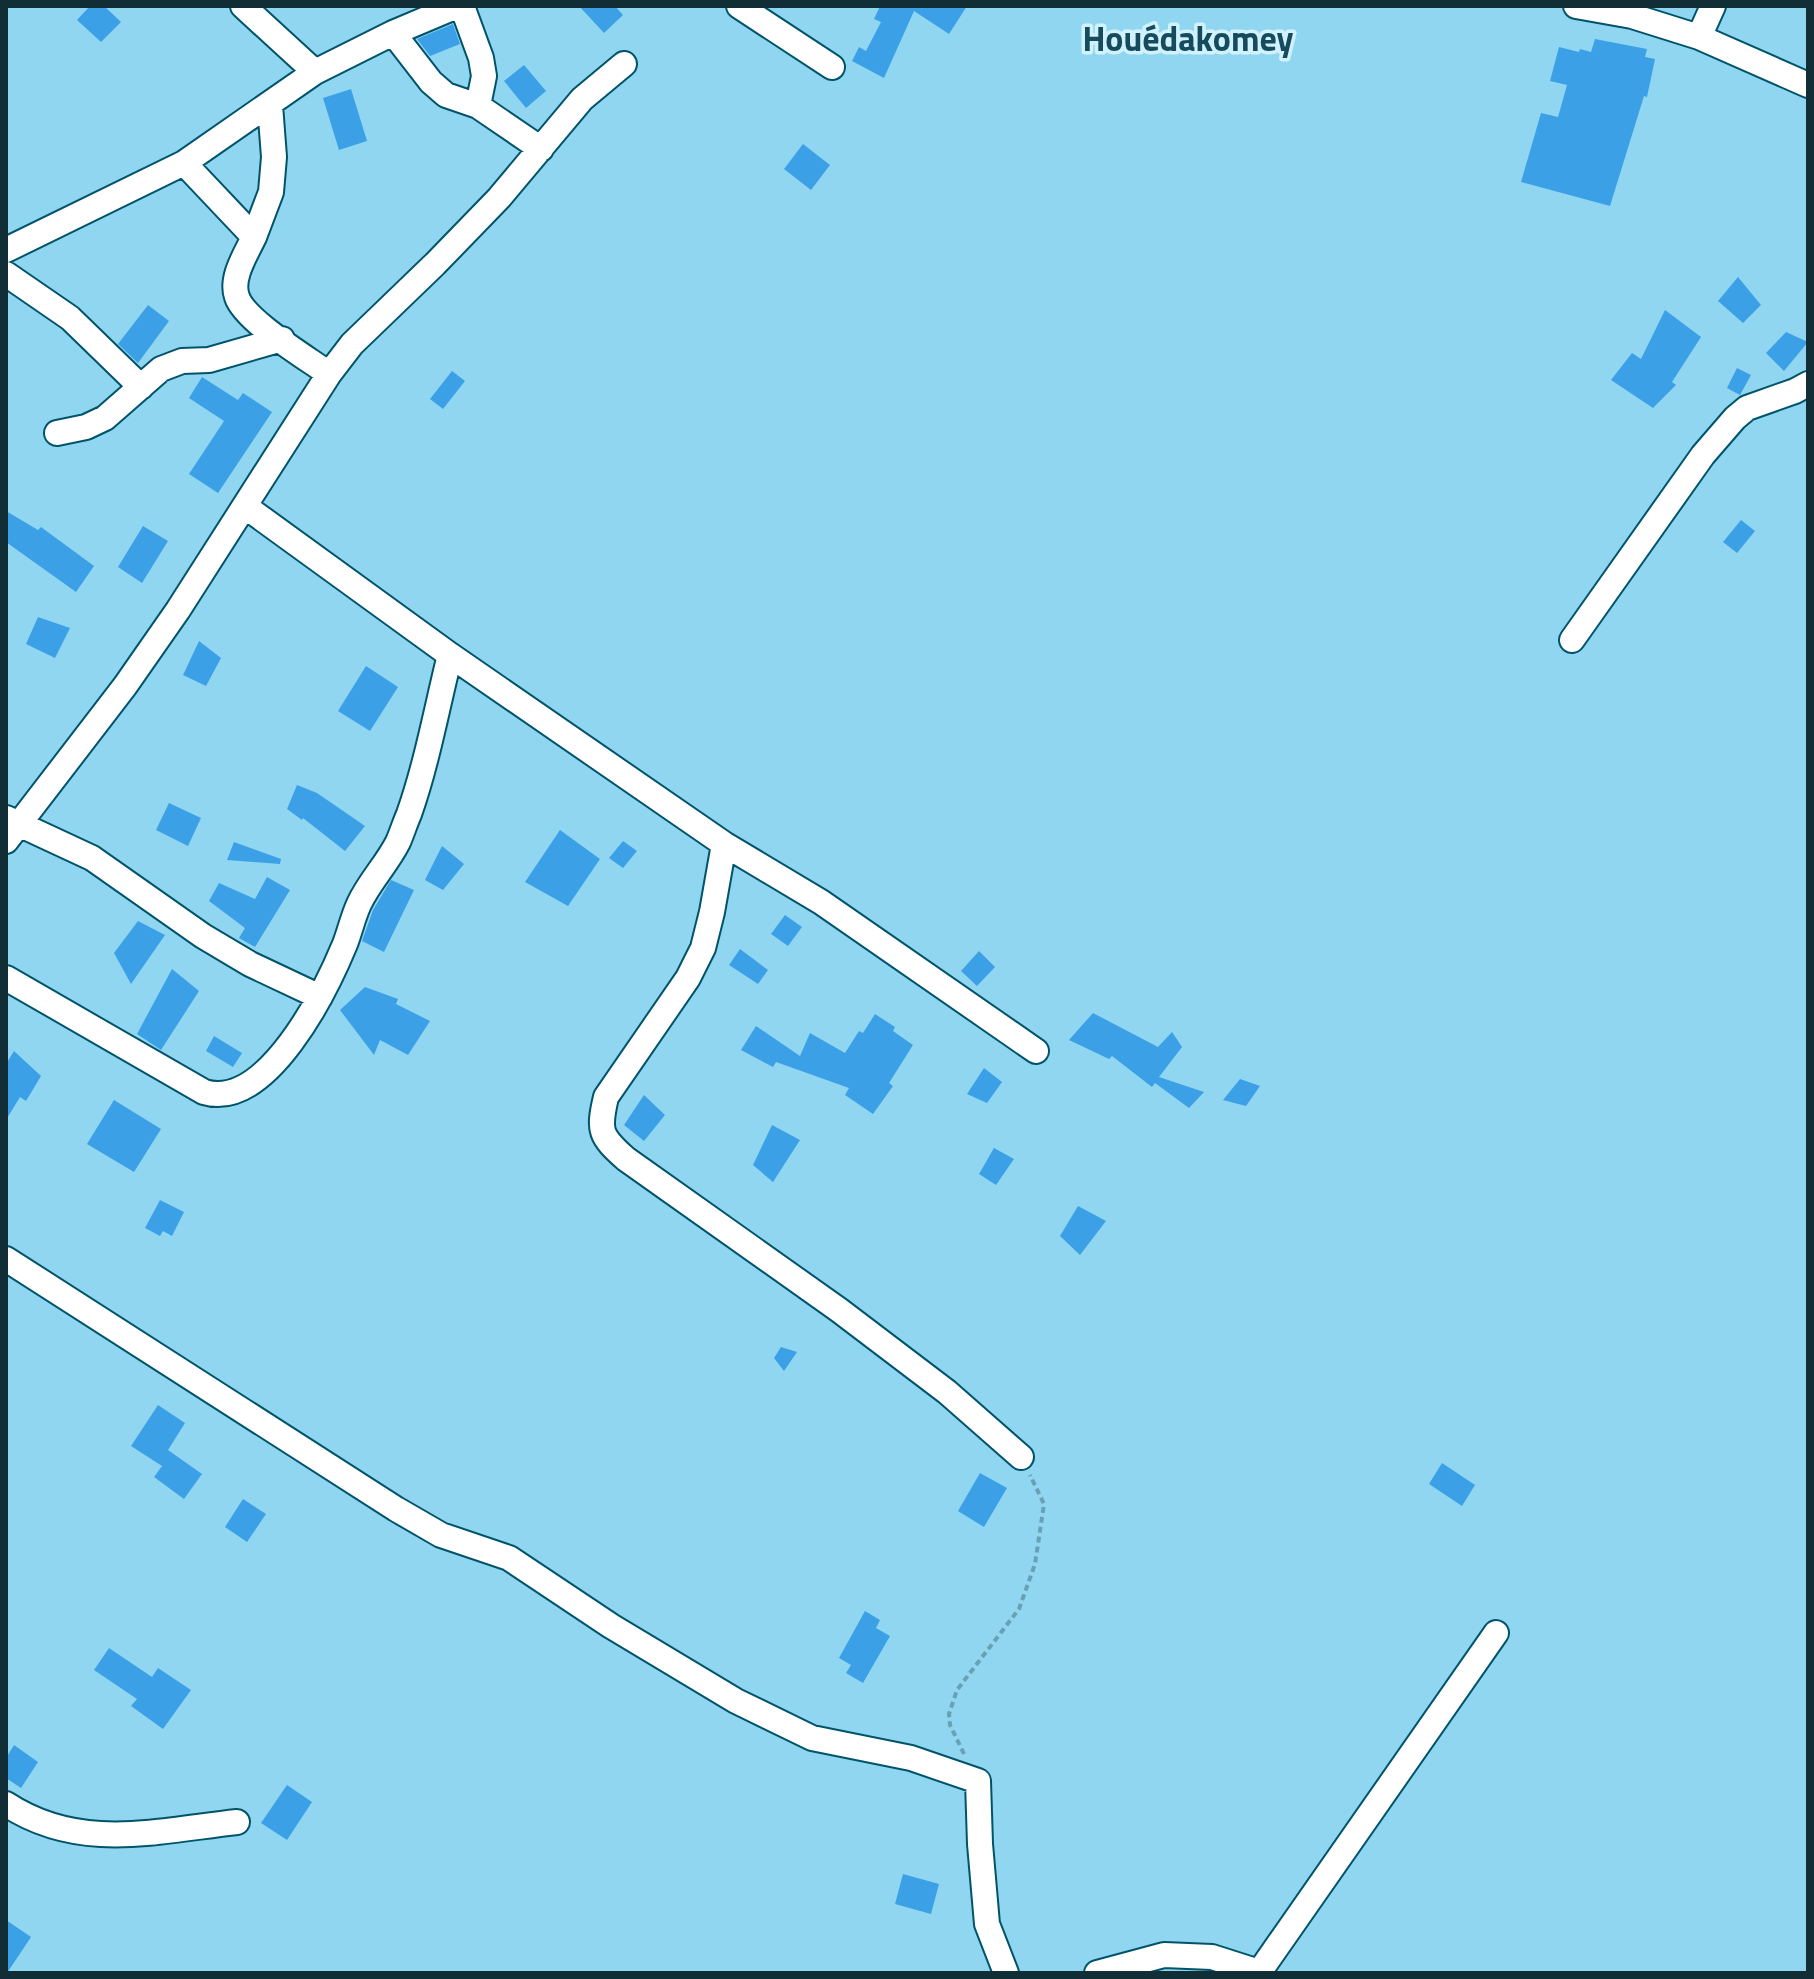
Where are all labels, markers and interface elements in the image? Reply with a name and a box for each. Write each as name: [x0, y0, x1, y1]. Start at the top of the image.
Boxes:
district label: Houédakomey: [1083, 12, 1293, 64]

